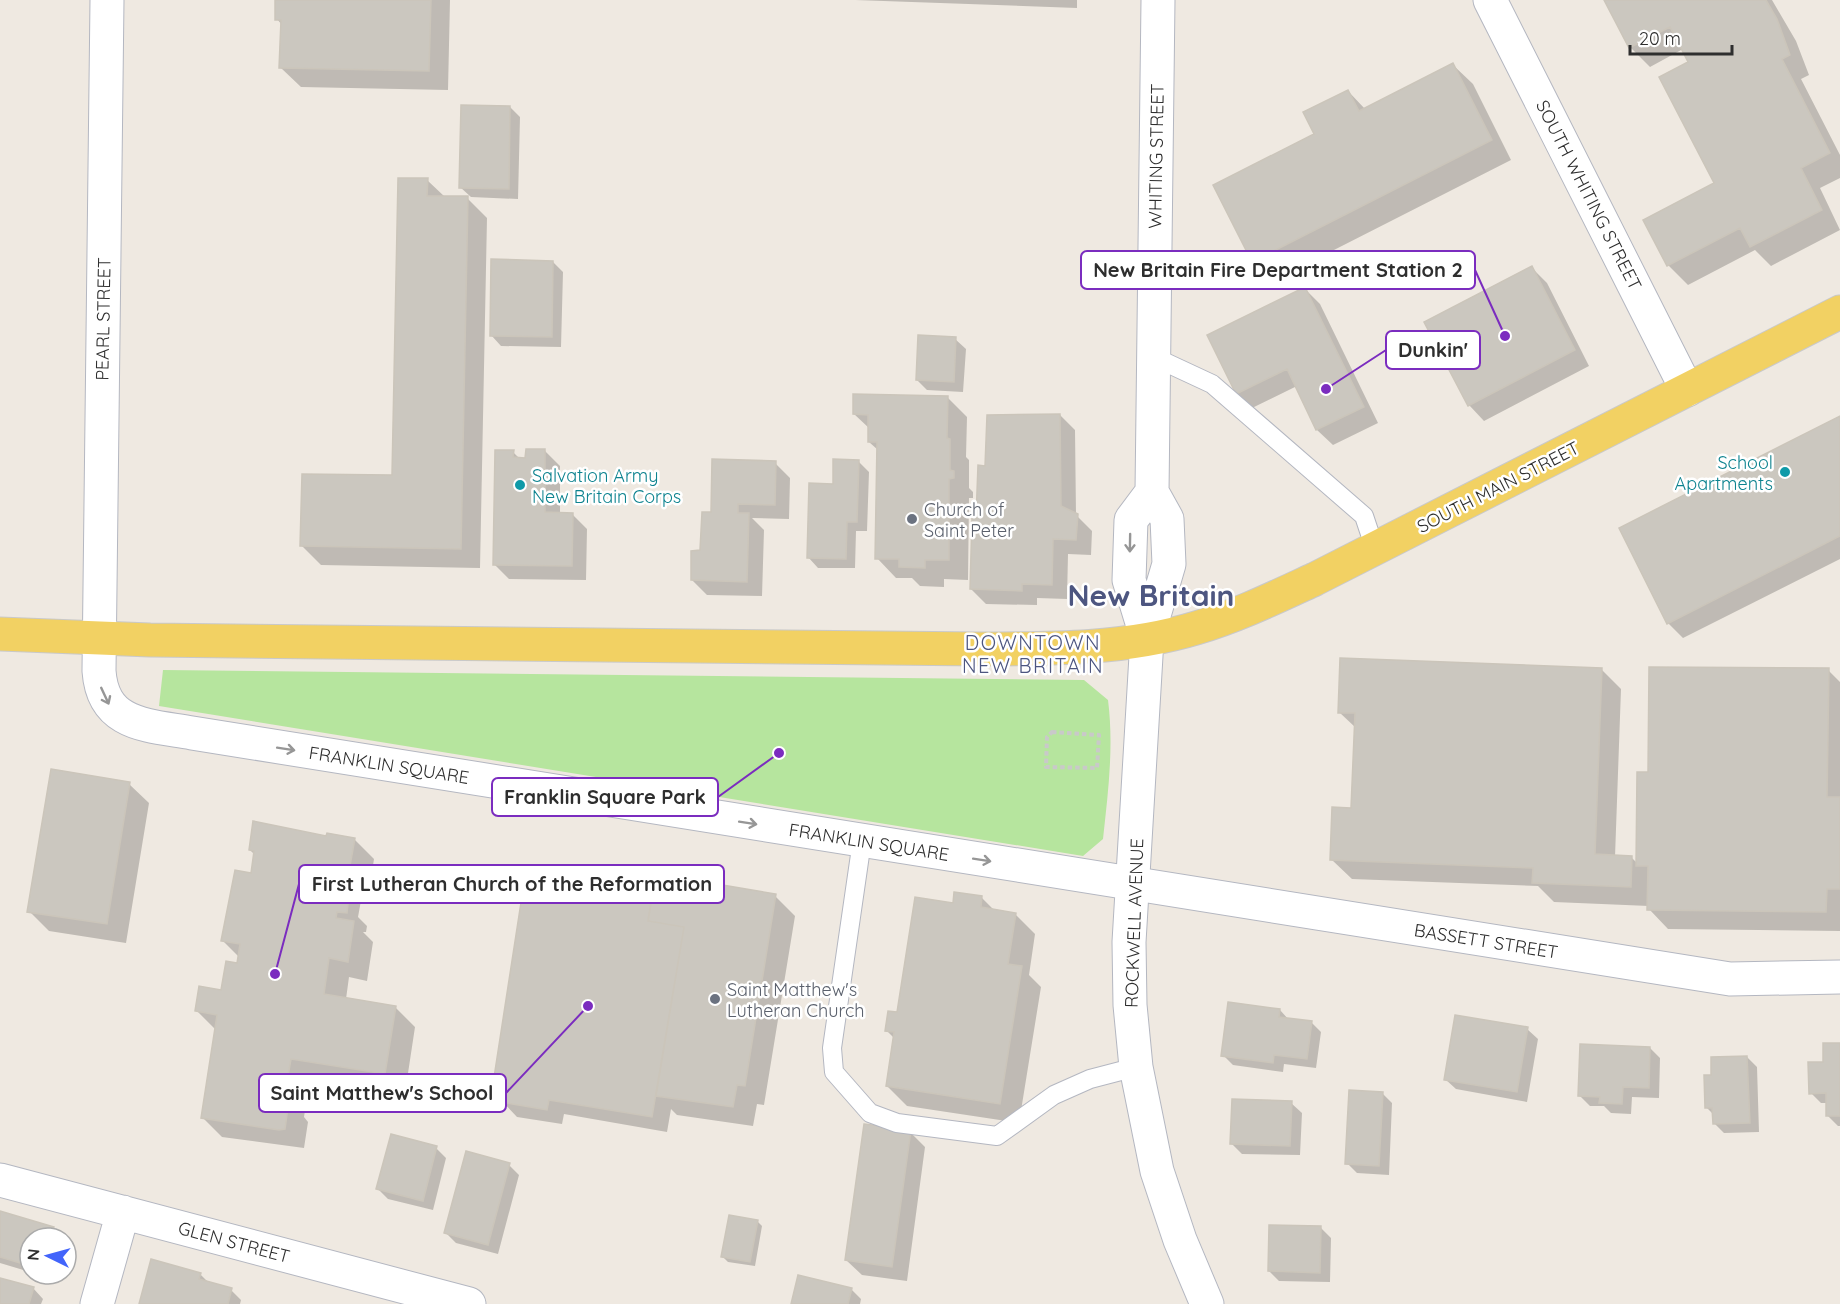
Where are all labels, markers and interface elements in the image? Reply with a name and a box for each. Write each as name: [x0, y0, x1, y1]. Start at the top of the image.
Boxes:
scale bar: [1630, 18, 1732, 56]
text: 20 m: [1639, 27, 1681, 50]
street label: WHITING STREET: [1143, 83, 1169, 229]
street label: SOUTH WHITING STREET: [1531, 96, 1647, 294]
callout: New Britain Fire Department Station 2: [1081, 251, 1475, 289]
street label: PEARL STREET: [90, 257, 116, 381]
text: New Britain Fire Department Station 2: [1093, 257, 1463, 282]
callout: Dunkin': [1386, 331, 1480, 369]
text: Dunkin': [1398, 337, 1468, 362]
street label: SOUTH MAIN STREET: [1413, 436, 1583, 538]
place label: School Apartments: [1675, 451, 1773, 495]
place label: Salvation Army New Britain Corps: [532, 464, 681, 508]
marker: School Apartments: [1778, 465, 1792, 479]
marker: Salvation Army New Britain Corps: [513, 478, 527, 492]
place label: Church of Saint Peter: [924, 498, 1014, 542]
marker: Church of Saint Peter: [905, 512, 919, 526]
one-way arrow: [1125, 533, 1136, 553]
district label: New Britain: [1067, 576, 1235, 614]
district label: DOWNTOWN NEW BRITAIN: [962, 630, 1104, 678]
one-way arrow: [100, 687, 111, 705]
street label: FRANKLIN SQUARE: [307, 741, 471, 789]
one-way arrow: [276, 743, 296, 754]
callout: Franklin Square Park: [492, 778, 718, 816]
text: Franklin Square Park: [504, 784, 706, 809]
one-way arrow: [738, 818, 758, 829]
street label: FRANKLIN SQUARE: [787, 818, 951, 866]
street label: ROCKWELL AVENUE: [1120, 838, 1148, 1008]
one-way arrow: [972, 855, 992, 866]
callout: First Lutheran Church of the Reformation: [299, 865, 724, 903]
text: First Lutheran Church of the Reformation: [312, 871, 712, 896]
street label: BASSETT STREET: [1412, 918, 1560, 964]
place label: Saint Matthew's Lutheran Church: [727, 978, 865, 1022]
marker: Saint Matthew's Lutheran Church: [708, 992, 722, 1006]
callout: Saint Matthew's School: [259, 1074, 506, 1112]
text: Saint Matthew's School: [271, 1080, 494, 1105]
street label: GLEN STREET: [176, 1216, 292, 1268]
north arrow: [18, 1226, 78, 1286]
text: N: [23, 1248, 44, 1261]

